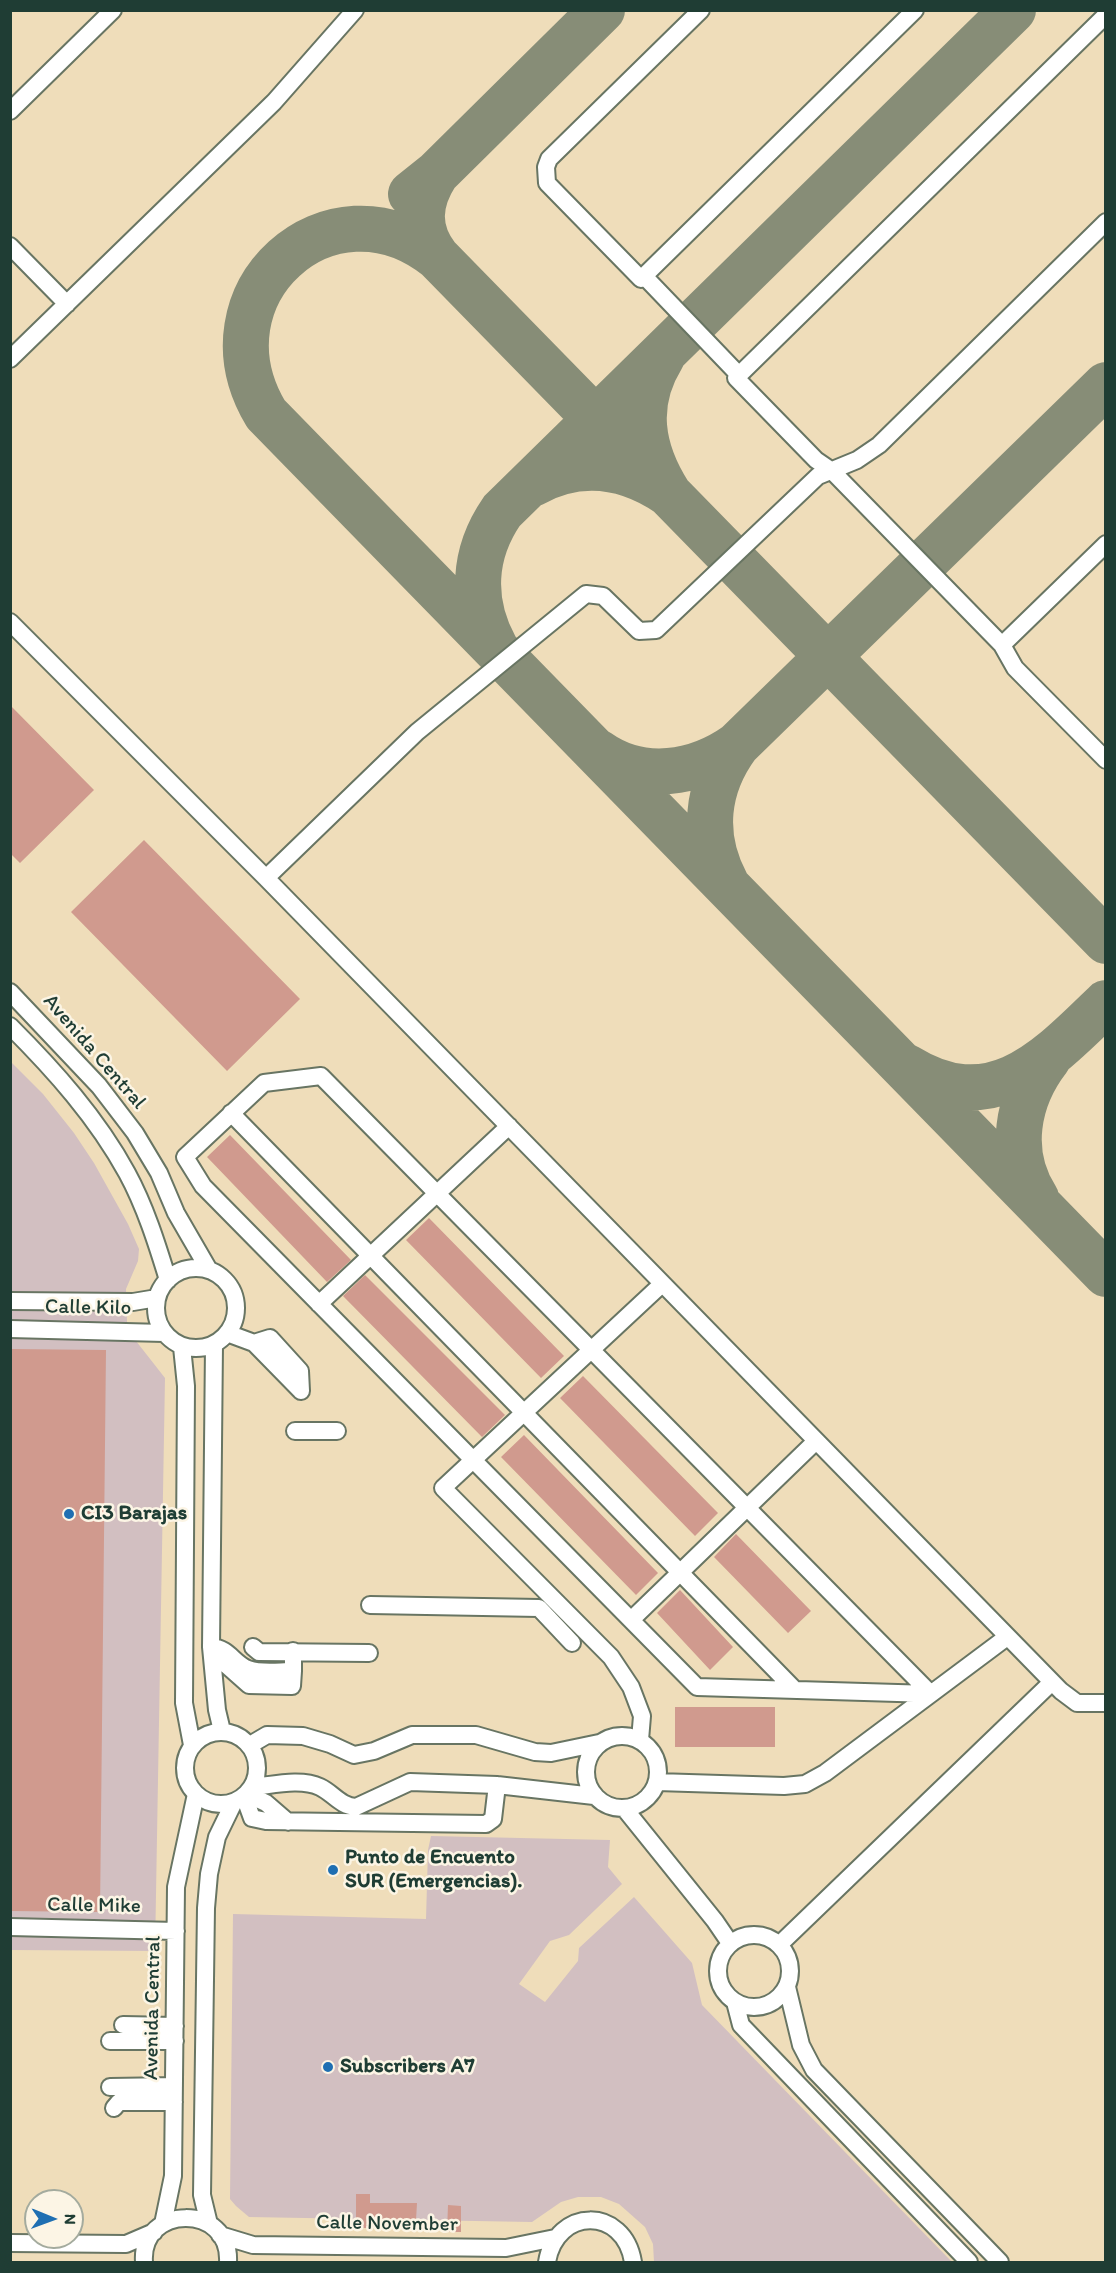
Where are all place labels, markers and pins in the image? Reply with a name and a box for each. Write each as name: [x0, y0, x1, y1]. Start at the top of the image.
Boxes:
place label: CI3 Barajas: [81, 1501, 187, 1527]
marker: CI3 Barajas: [62, 1507, 76, 1521]
place label: Punto de Encuento SUR (Emergencias).: [345, 1845, 522, 1895]
marker: Punto de Encuento SUR (Emergencias).: [326, 1863, 340, 1877]
place label: Subscribers A7: [340, 2054, 475, 2080]
marker: Subscribers A7: [321, 2060, 335, 2074]

